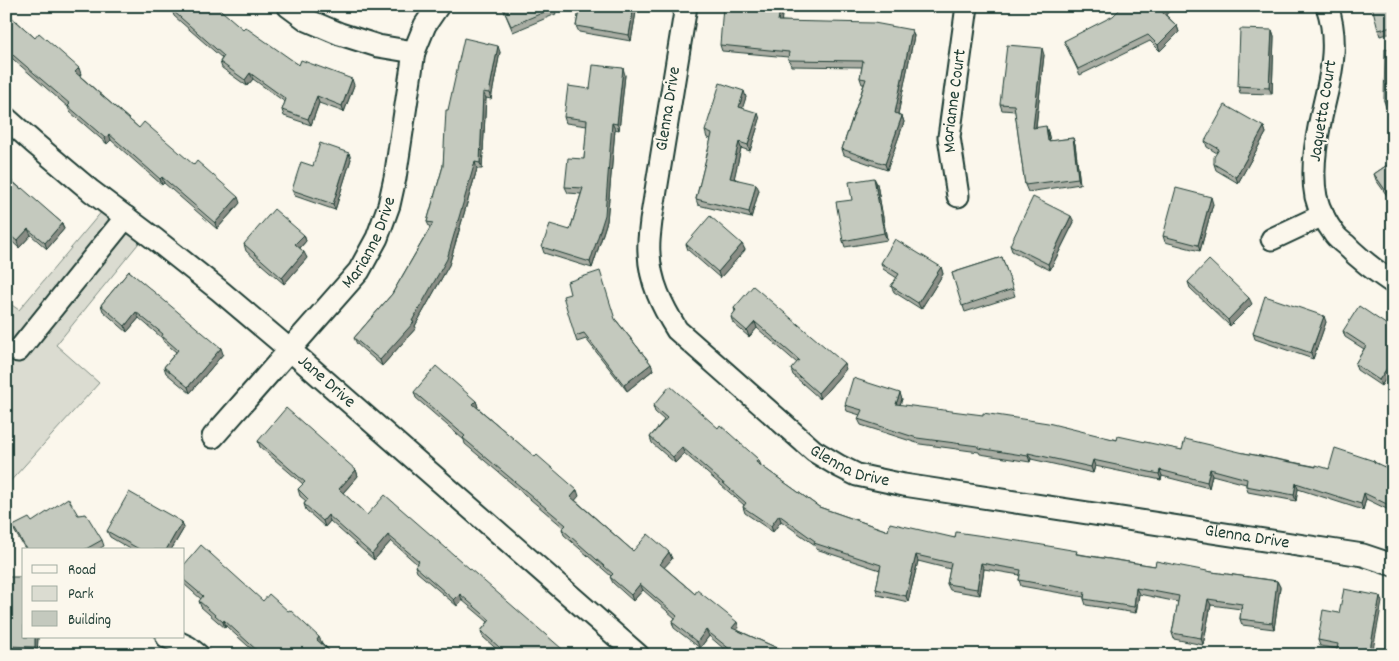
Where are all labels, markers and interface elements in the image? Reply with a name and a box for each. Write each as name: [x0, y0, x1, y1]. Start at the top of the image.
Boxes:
street label: Marianne Court: [936, 47, 973, 154]
street label: Jaquetta Court: [1304, 58, 1344, 164]
street label: Glenna Drive: [650, 65, 688, 153]
street label: Marianne Drive: [336, 195, 403, 295]
street label: Jane Drive: [292, 349, 361, 414]
street label: Glenna Drive: [805, 439, 892, 494]
street label: Glenna Drive: [1203, 519, 1291, 556]
legend: [22, 548, 185, 638]
text: Road: [68, 560, 96, 582]
text: Park: [68, 584, 94, 606]
text: Building: [68, 610, 111, 632]

